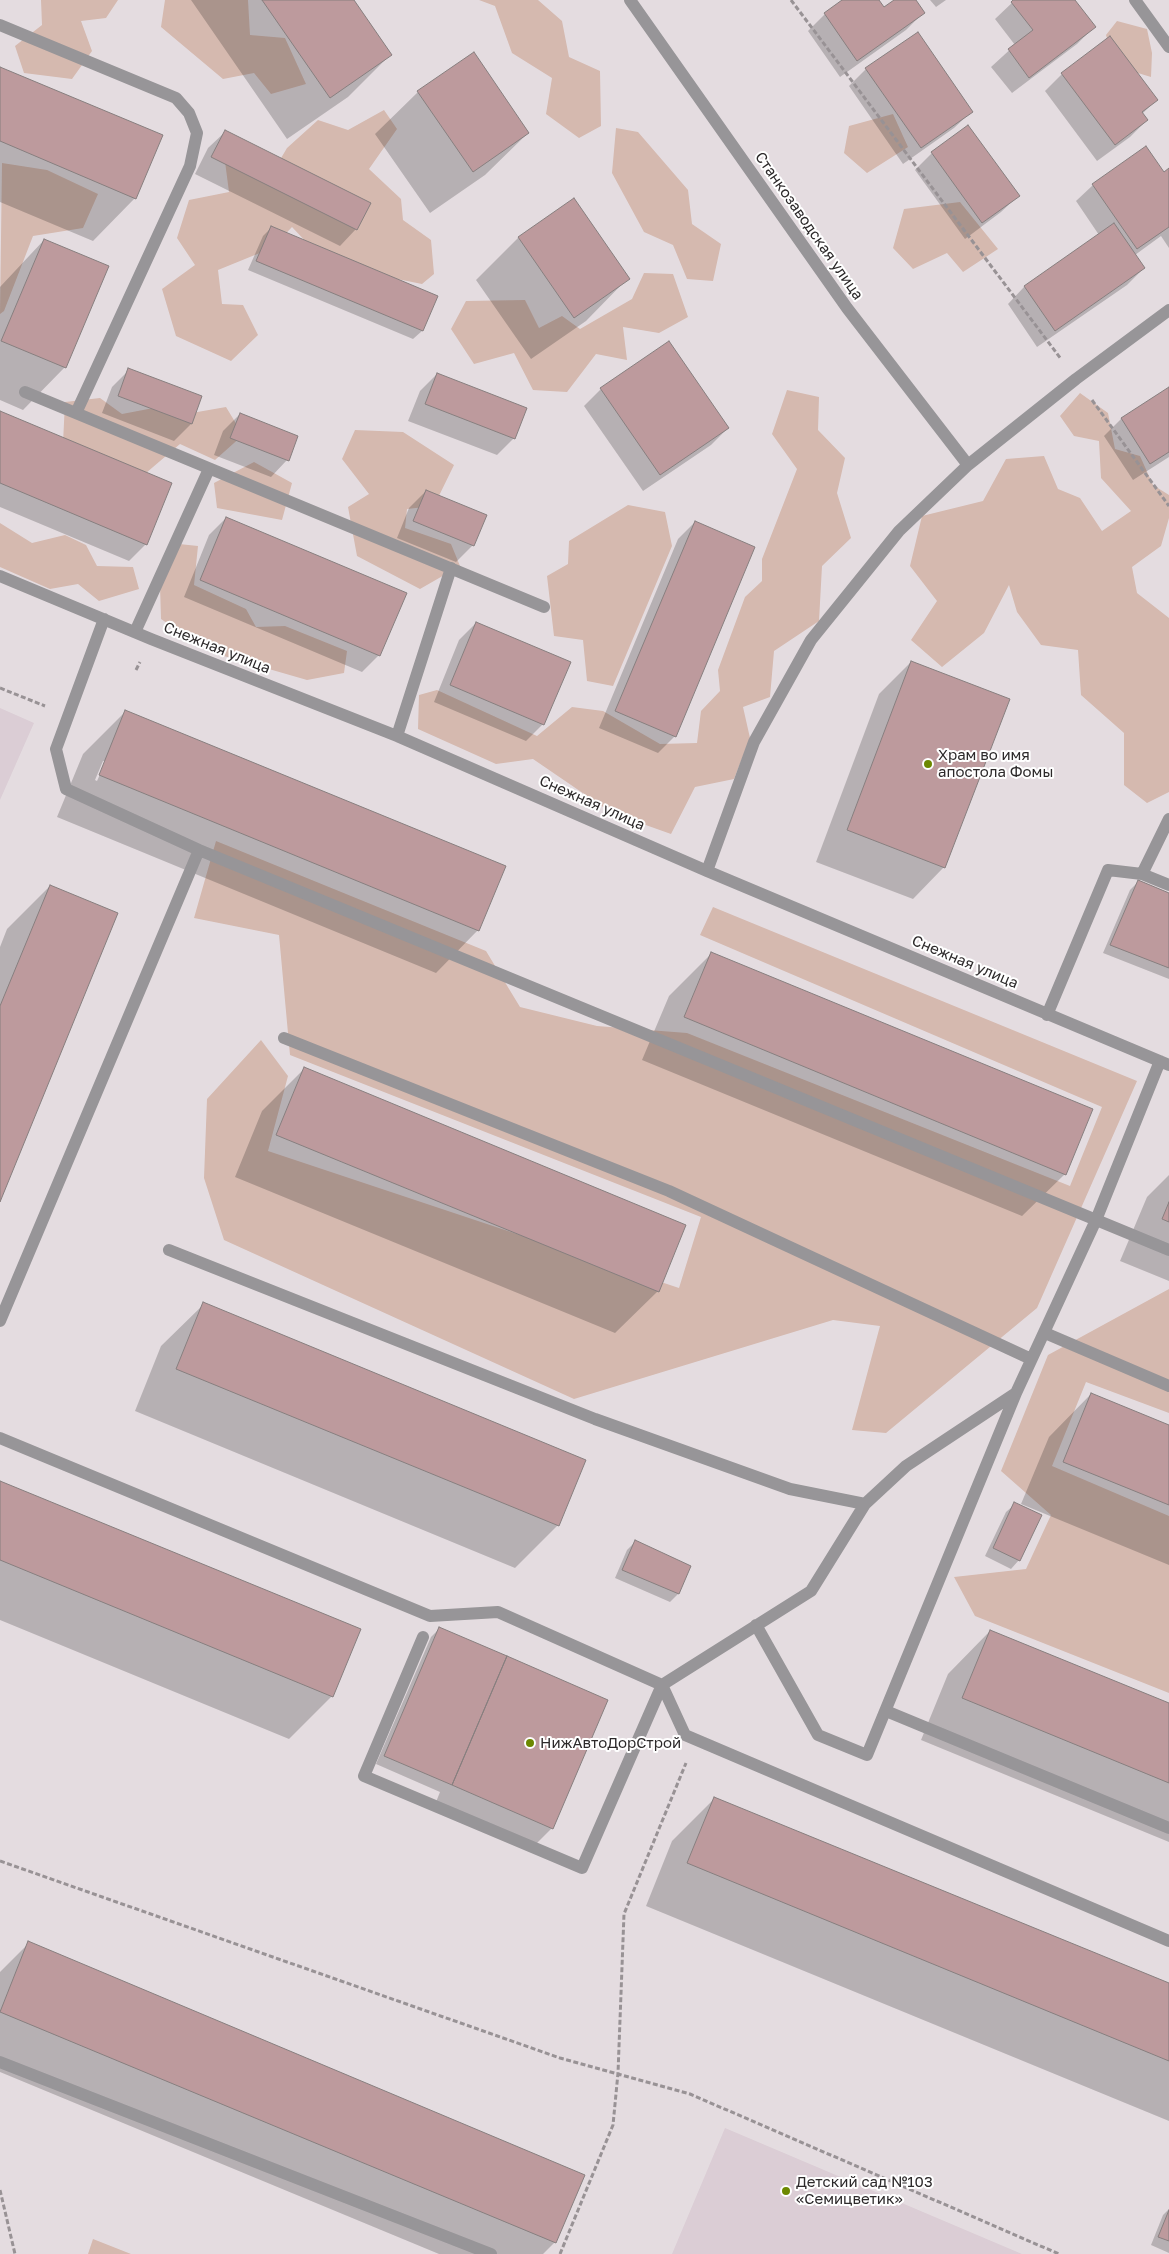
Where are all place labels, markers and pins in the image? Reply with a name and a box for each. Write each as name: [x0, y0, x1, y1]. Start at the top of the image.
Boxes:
place label: Храм во имя апостола Фомы: [938, 746, 1053, 781]
marker: Храм во имя апостола Фомы: [922, 758, 934, 770]
place label: НижАвтоДорСтрой: [540, 1734, 681, 1752]
marker: НижАвтоДорСтрой: [524, 1737, 536, 1749]
place label: Детский сад №103 «Семицветик»: [796, 2173, 933, 2208]
marker: Детский сад №103 «Семицветик»: [780, 2185, 792, 2197]

